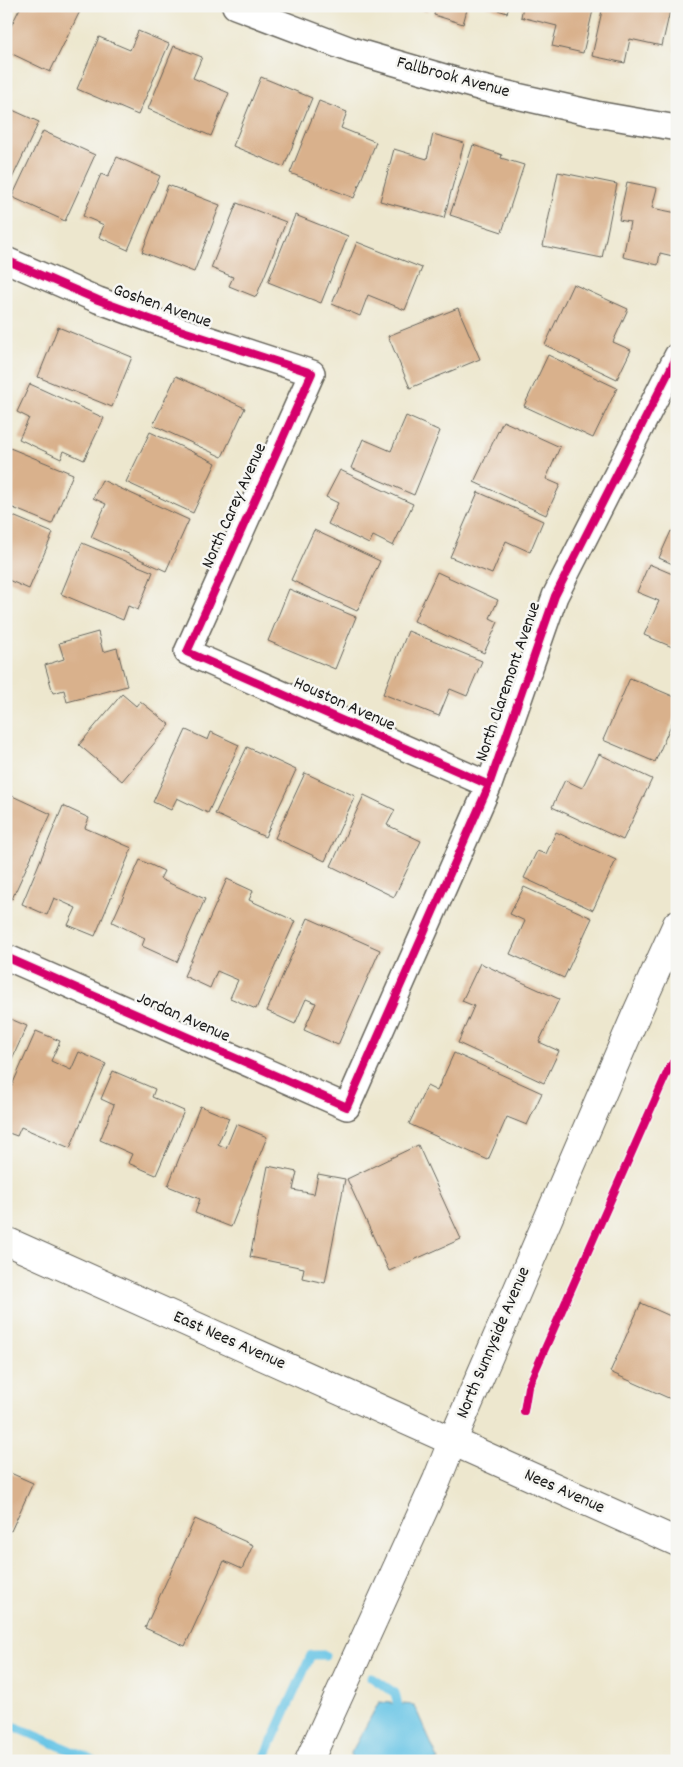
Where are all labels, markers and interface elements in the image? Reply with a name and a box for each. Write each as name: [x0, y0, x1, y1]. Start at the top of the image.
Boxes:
street label: Fallbrook Avenue: [394, 51, 512, 105]
street label: Goshen Avenue: [109, 278, 215, 336]
street label: North Carey Avenue: [196, 439, 274, 573]
street label: North Claremont Avenue: [470, 599, 548, 765]
street label: Houston Avenue: [289, 671, 399, 739]
street label: Jordan Avenue: [132, 986, 234, 1050]
street label: North Sunnyside Avenue: [451, 1263, 537, 1423]
street label: East Nees Avenue: [169, 1305, 289, 1377]
street label: Nees Avenue: [520, 1463, 608, 1521]

